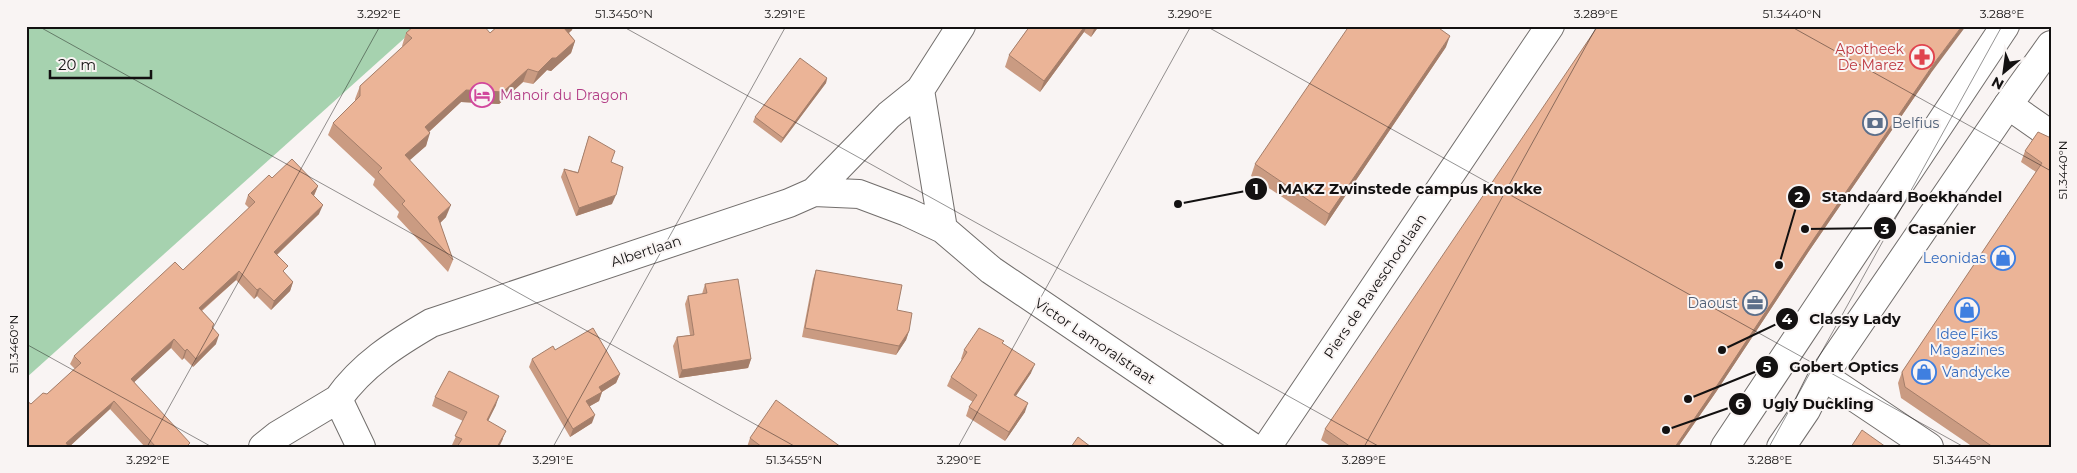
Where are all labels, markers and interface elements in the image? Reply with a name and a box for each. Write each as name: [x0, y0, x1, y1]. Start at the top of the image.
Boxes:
text: 3.292°E: [357, 6, 401, 21]
text: 51.3450°N: [595, 6, 653, 21]
text: 3.291°E: [765, 6, 805, 21]
text: 3.290°E: [1168, 6, 1212, 21]
text: 3.289°E: [1574, 6, 1618, 21]
text: 51.3440°N: [1762, 6, 1822, 21]
text: 3.288°E: [1980, 6, 2024, 21]
place label: Apotheek De Marez: [1835, 40, 1905, 74]
pharmacy icon: Apotheek De Marez: [1909, 44, 1935, 70]
scale bar: [50, 48, 151, 80]
north arrow: [1980, 48, 2030, 98]
text: 20 m: [58, 55, 96, 74]
text: N: [1988, 73, 2007, 94]
hotel icon: Manoir du Dragon: [469, 82, 495, 108]
place label: Manoir du Dragon: [500, 86, 628, 104]
bank icon: Belfius: [1862, 110, 1888, 136]
place label: Belfius: [1892, 114, 1940, 132]
text: 51.3440°N: [2055, 140, 2070, 200]
callout: MAKZ Zwinstede campus Knokke: [1243, 174, 1553, 204]
text: 1: [1253, 179, 1259, 198]
text: MAKZ Zwinstede campus Knokke: [1278, 179, 1542, 198]
callout: Standaard Boekhandel: [1786, 182, 2012, 212]
text: 2: [1795, 187, 1804, 206]
text: Standaard Boekhandel: [1822, 187, 2002, 206]
street label: Piers de Raveschootlaan: [1320, 210, 1430, 362]
callout: Casanier: [1873, 213, 1986, 243]
text: 3: [1880, 219, 1890, 238]
text: Casanier: [1908, 219, 1977, 238]
street label: Albertlaan: [608, 231, 684, 271]
shop icon: Leonidas: [1990, 245, 2016, 271]
place label: Leonidas: [1923, 249, 1986, 267]
office icon: Daoust: [1742, 290, 1768, 316]
street label: Victor Lamoralstraat: [1031, 294, 1159, 388]
place label: Daoust: [1687, 294, 1738, 312]
shop icon: Idee Fiks Magazines: [1954, 297, 1980, 323]
callout: Classy Lady: [1774, 304, 1911, 334]
text: 4: [1782, 309, 1793, 328]
text: Classy Lady: [1809, 309, 1902, 328]
text: 51.3460°N: [6, 315, 21, 373]
place label: Idee Fiks Magazines: [1929, 325, 2005, 359]
callout: Gobert Optics: [1754, 352, 1909, 382]
text: 5: [1763, 357, 1772, 376]
text: Gobert Optics: [1789, 357, 1899, 376]
shop icon: Vandycke: [1911, 359, 1937, 385]
place label: Vandycke: [1942, 363, 2010, 381]
callout: Ugly Duckling: [1727, 389, 1884, 419]
text: 6: [1735, 394, 1745, 413]
text: Ugly Duckling: [1762, 394, 1874, 413]
text: 3.292°E: [126, 452, 170, 467]
text: 3.291°E: [533, 452, 573, 467]
text: 51.3455°N: [766, 452, 822, 467]
text: 3.290°E: [937, 452, 981, 467]
text: 3.289°E: [1342, 452, 1386, 467]
text: 3.288°E: [1748, 452, 1792, 467]
text: 51.3445°N: [1933, 452, 1991, 467]

